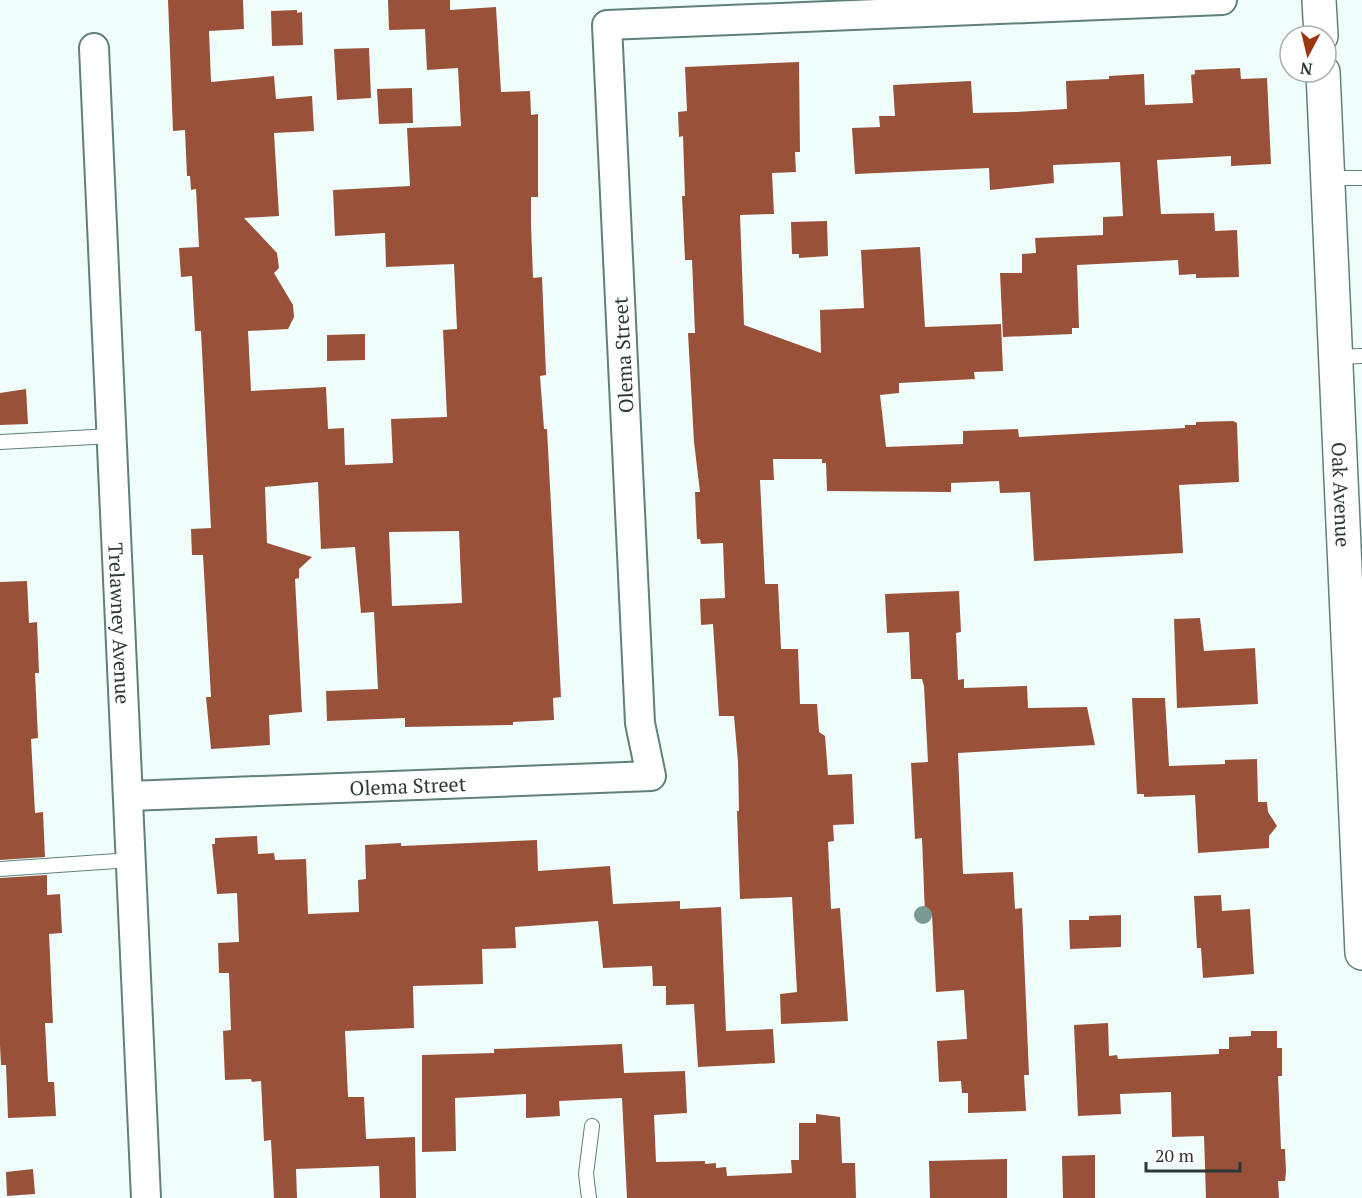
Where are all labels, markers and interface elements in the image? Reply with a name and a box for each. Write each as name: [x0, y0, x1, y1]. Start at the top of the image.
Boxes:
north arrow: [1278, 24, 1338, 84]
text: N: [1299, 57, 1314, 81]
street label: Olema Street: [606, 296, 640, 414]
street label: Oak Avenue: [1326, 441, 1358, 548]
street label: Trelawney Avenue: [103, 542, 137, 705]
street label: Olema Street: [349, 770, 467, 801]
scale bar: [1146, 1135, 1240, 1173]
text: 20 m: [1155, 1143, 1195, 1167]

